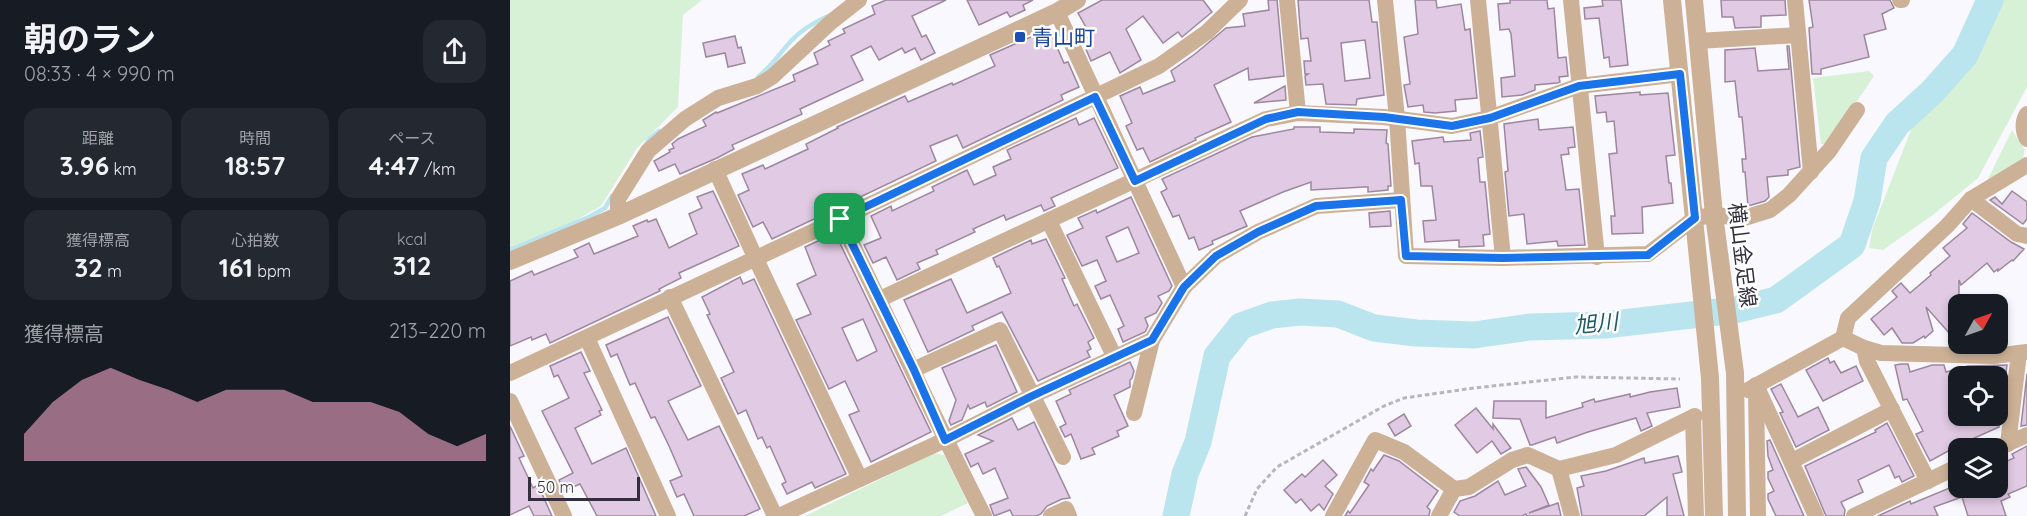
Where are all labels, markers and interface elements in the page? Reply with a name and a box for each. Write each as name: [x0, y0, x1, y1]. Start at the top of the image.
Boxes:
text: 朝のラン: [24, 18, 156, 59]
button: share: [423, 20, 486, 83]
place label: 青山町: [1032, 24, 1095, 50]
marker: 青山町: [1013, 30, 1027, 44]
text: 08:33 · 4 × 990 m: [24, 61, 175, 86]
text: 距離: [82, 128, 114, 148]
text: 時間: [239, 128, 271, 148]
text: ペース: [388, 128, 436, 148]
text: 3.96: [59, 149, 109, 182]
text: 18:57: [225, 149, 285, 182]
text: 4:47: [368, 149, 420, 182]
text: km: [109, 159, 137, 179]
text: /km: [420, 159, 456, 179]
pin: [814, 193, 865, 244]
street label: 横山金足線: [1724, 201, 1762, 309]
icon: arrive: [823, 202, 856, 235]
text: kcal: [397, 229, 427, 249]
text: 獲得標高: [66, 230, 130, 250]
text: 心拍数: [231, 230, 279, 250]
text: 312: [393, 249, 431, 282]
text: 32: [74, 251, 103, 284]
text: 161: [219, 251, 253, 284]
text: m: [103, 261, 122, 281]
text: bpm: [253, 261, 291, 281]
north arrow: [1948, 294, 2008, 354]
map controls: [1948, 294, 2008, 498]
water label: 旭川: [1573, 307, 1621, 339]
text: 213–220 m: [389, 318, 486, 343]
text: 獲得標高: [24, 321, 104, 346]
button: locate: [1948, 366, 2008, 426]
button: layers: [1948, 438, 2008, 498]
scale bar: [528, 474, 640, 502]
text: 50 m: [537, 477, 574, 497]

